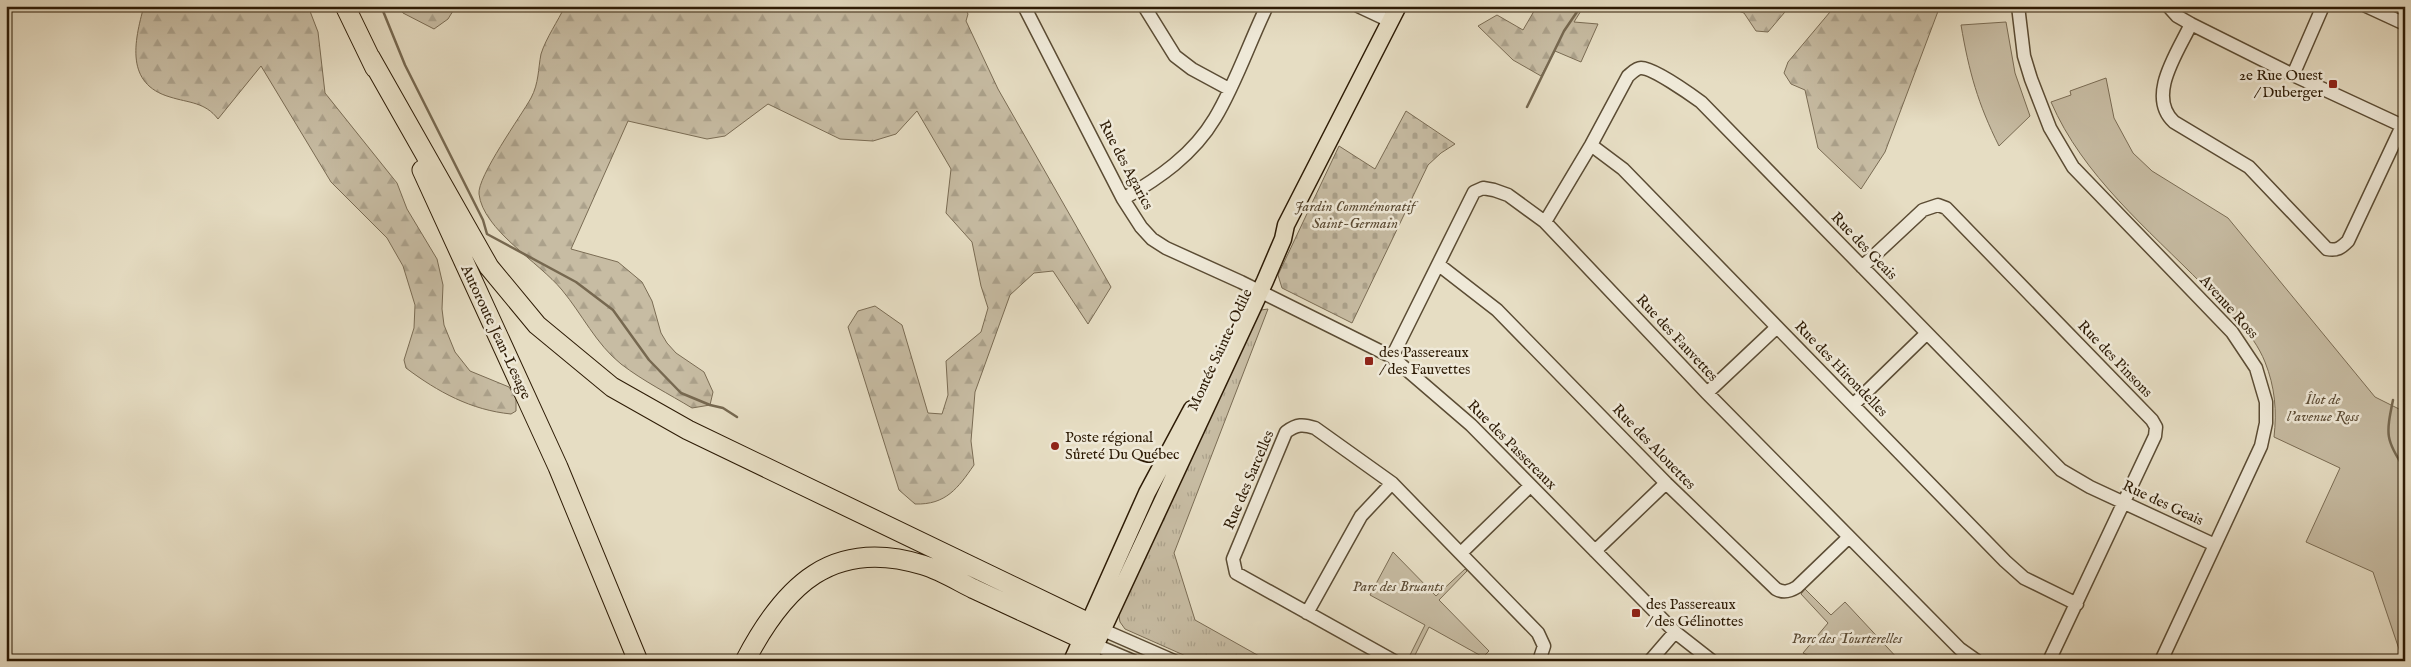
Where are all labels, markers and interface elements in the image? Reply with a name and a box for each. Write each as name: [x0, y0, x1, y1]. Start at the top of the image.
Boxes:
place label: 2e Rue Ouest / Duberger: [2239, 66, 2323, 102]
marker: 2e Rue Ouest / Duberger: [2327, 78, 2339, 90]
street label: Rue des Agarics: [1094, 117, 1158, 213]
park label: Jardin Commémoratif Saint-Germain: [1295, 197, 1419, 233]
street label: Rue des Geais: [1827, 208, 1901, 284]
street label: Autoroute Jean-Lesage: [456, 261, 536, 402]
street label: Avenue Ross: [2195, 271, 2263, 343]
street label: Montée Sainte-Odile: [1183, 286, 1257, 414]
street label: Rue des Fauvettes: [1632, 290, 1722, 386]
street label: Rue des Pinsons: [2073, 316, 2157, 402]
street label: Rue des Hirondelles: [1790, 317, 1892, 421]
place label: des Passereaux / des Fauvettes: [1379, 343, 1470, 379]
marker: des Passereaux / des Fauvettes: [1363, 355, 1375, 367]
park label: Îlot de l'avenue Ross: [2287, 390, 2360, 426]
street label: Rue des Passereaux: [1463, 396, 1561, 494]
street label: Rue des Alouettes: [1608, 400, 1700, 494]
street label: Rue des Sarcelles: [1220, 427, 1278, 533]
place label: Poste régional Sûreté Du Québec: [1065, 428, 1180, 464]
marker: Poste régional Sûreté Du Québec: [1049, 440, 1061, 452]
street label: Rue des Geais: [2119, 476, 2207, 530]
park label: Parc des Bruants: [1352, 577, 1444, 596]
place label: des Passereaux / des Gélinottes: [1646, 595, 1743, 631]
marker: des Passereaux / des Gélinottes: [1630, 607, 1642, 619]
park label: Parc des Tourterelles: [1792, 629, 1903, 648]

